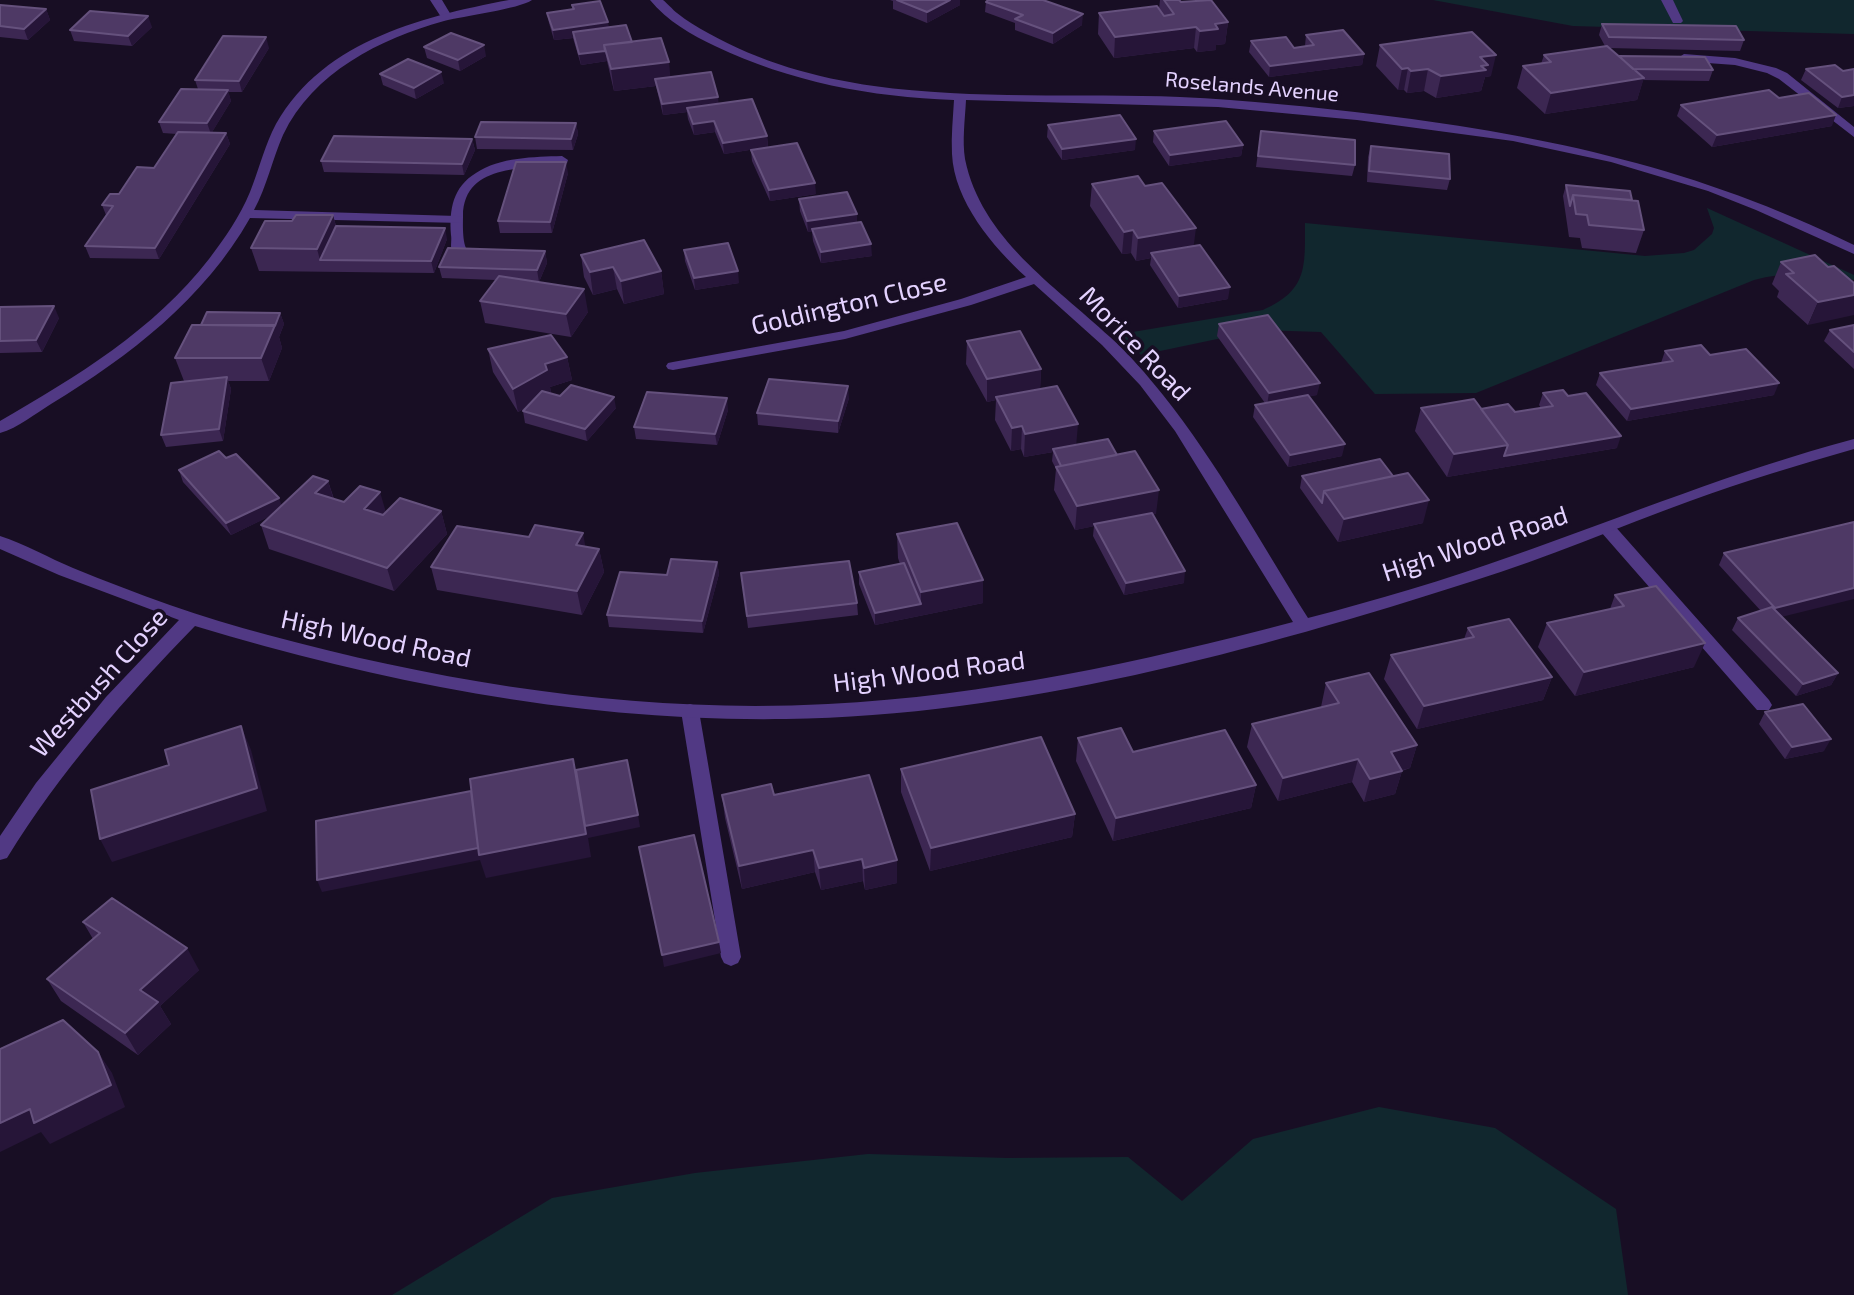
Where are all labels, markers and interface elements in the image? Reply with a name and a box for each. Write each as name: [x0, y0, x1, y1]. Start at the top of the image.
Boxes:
street label: Roselands Avenue: [1164, 67, 1340, 107]
street label: Goldington Close: [748, 266, 950, 342]
street label: Morice Road: [1073, 280, 1197, 408]
street label: High Wood Road: [1378, 499, 1572, 589]
street label: Westbush Close: [24, 602, 174, 764]
street label: High Wood Road: [278, 604, 474, 674]
street label: High Wood Road: [831, 645, 1027, 699]

